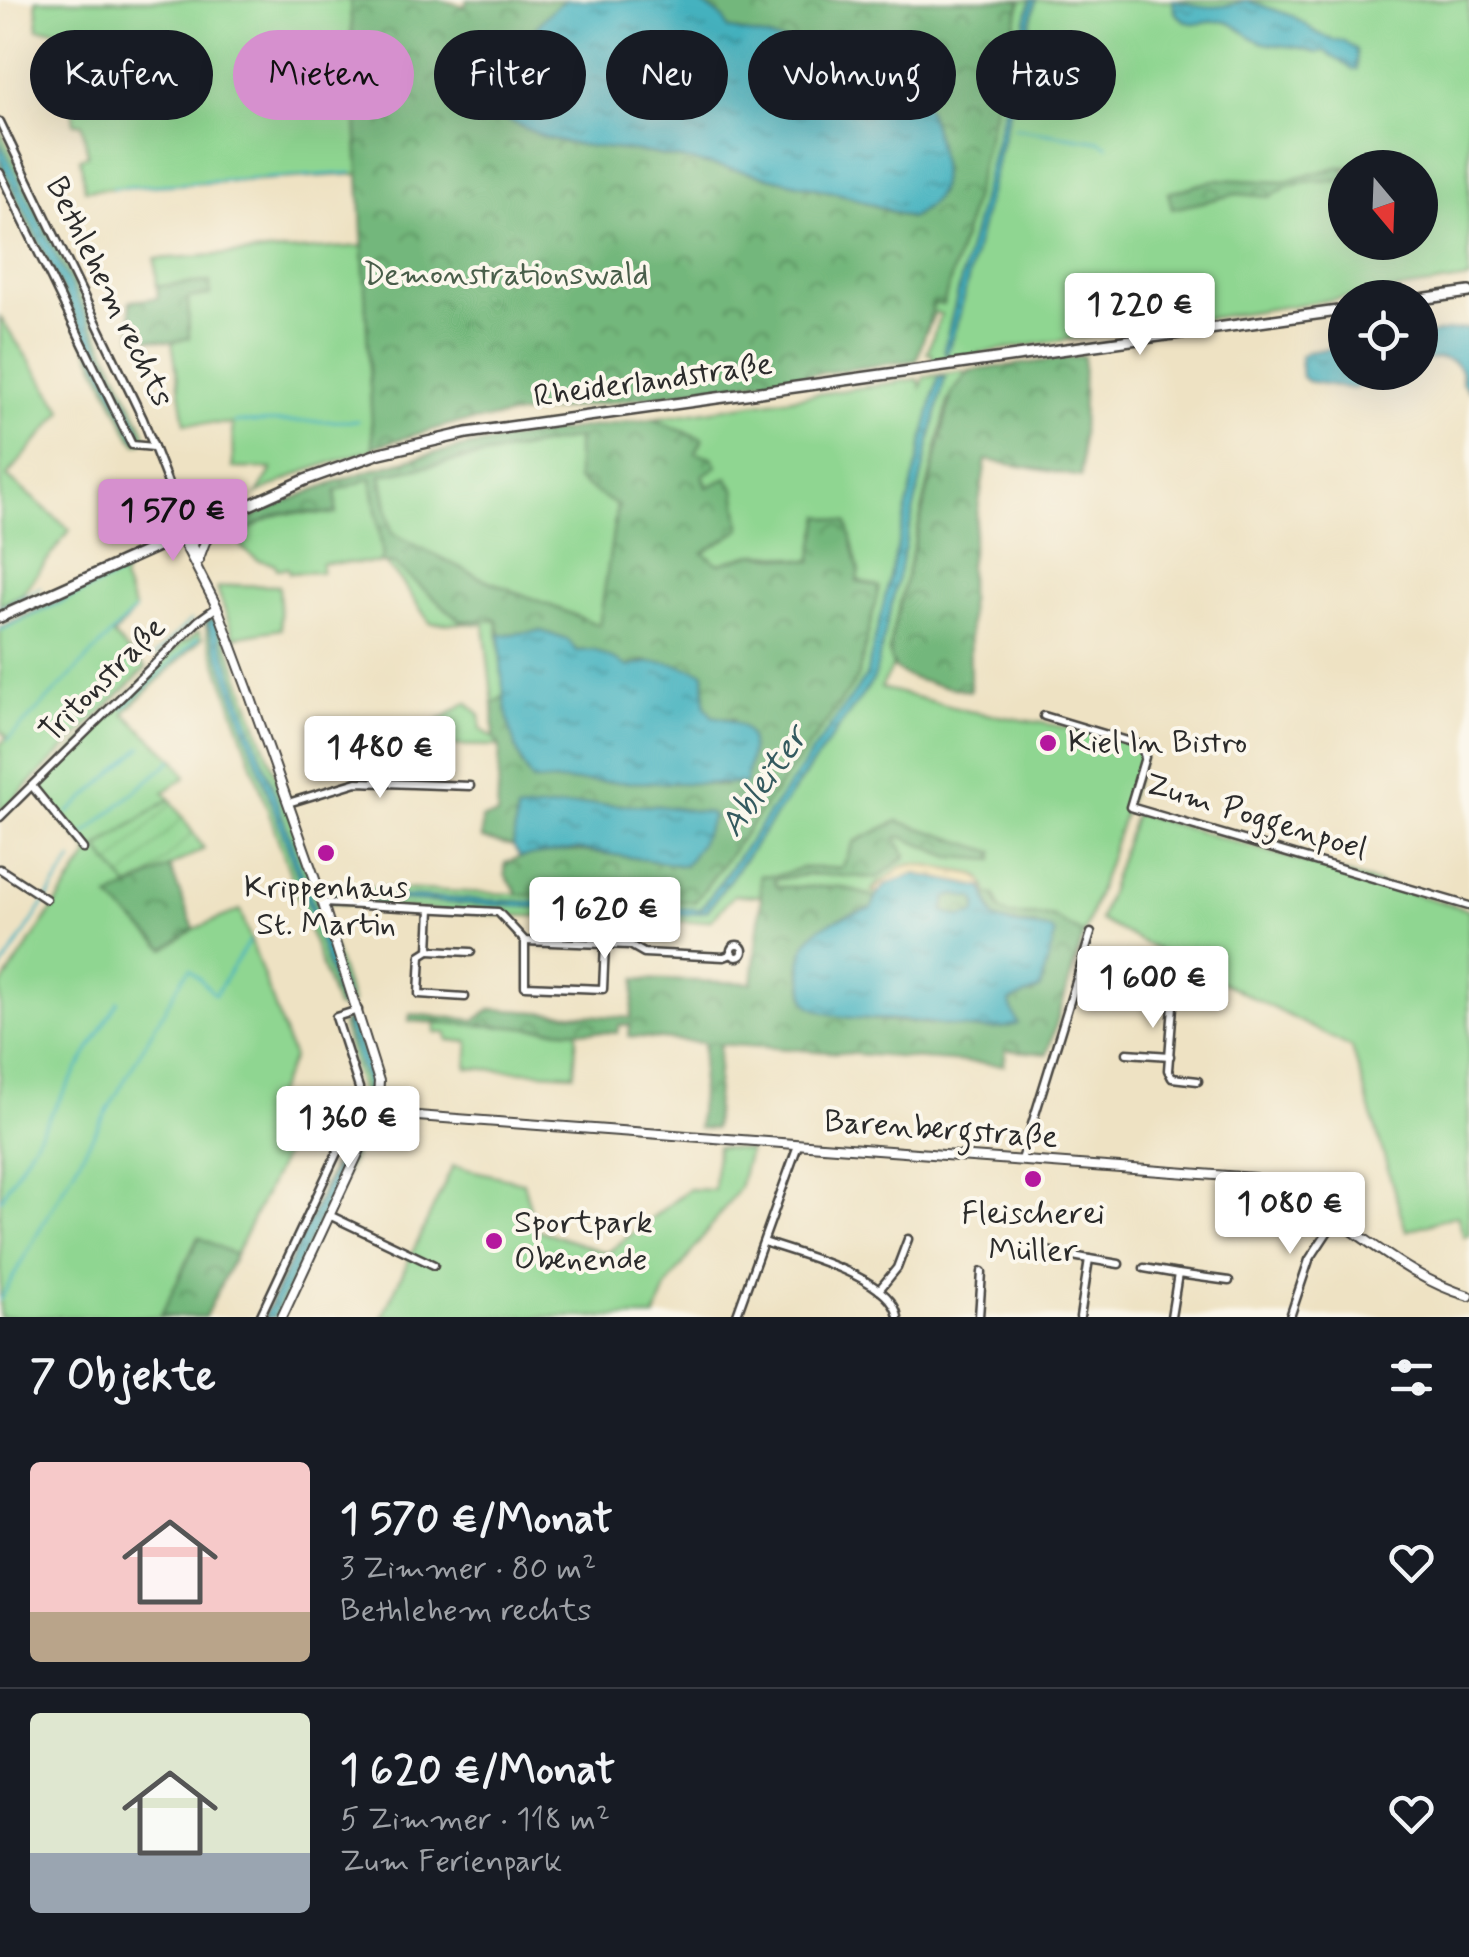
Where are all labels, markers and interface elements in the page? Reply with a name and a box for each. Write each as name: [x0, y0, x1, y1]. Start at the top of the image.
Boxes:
chip: Kaufen: [30, 30, 213, 120]
chip: Mieten: [233, 30, 414, 120]
chip: Filter: [434, 30, 586, 120]
chip: Neu: [606, 30, 728, 120]
chip: Wohnung: [748, 30, 956, 120]
chip: Haus: [976, 30, 1116, 120]
north arrow: [1328, 150, 1438, 260]
map controls: [1328, 150, 1438, 390]
street label: Bethlehem rechts: [35, 170, 183, 414]
park label: Demonstrationswald: [363, 254, 649, 296]
pin: 1 220 €: [1048, 273, 1232, 358]
button: locate: [1328, 280, 1438, 390]
text: 1 220 €: [1087, 284, 1193, 326]
street label: Rheiderlandstraße: [531, 343, 775, 419]
pin: 1 570 €: [81, 479, 265, 564]
text: 1 570 €: [120, 490, 226, 532]
street label: Tritonstraße: [31, 608, 175, 752]
water label: Ableiter: [709, 714, 821, 846]
pin: 1 480 €: [288, 716, 472, 801]
place label: Kiel In Bistro: [1068, 722, 1247, 764]
text: 1 480 €: [326, 727, 434, 769]
marker: Kiel In Bistro: [1037, 732, 1059, 754]
street label: Zum Poggenpoel: [1139, 763, 1372, 874]
marker: Krippenhaus St. Martin: [315, 842, 337, 864]
place label: Krippenhaus St. Martin: [244, 867, 408, 946]
pin: 1 620 €: [513, 877, 697, 962]
text: 1 620 €: [551, 888, 659, 930]
pin: 1 600 €: [1061, 946, 1245, 1031]
text: 1 600 €: [1099, 957, 1207, 999]
pin: 1 360 €: [256, 1086, 440, 1171]
text: 1 360 €: [298, 1097, 398, 1139]
street label: Barenbergstraße: [823, 1101, 1059, 1162]
marker: Fleischerei Müller: [1022, 1168, 1044, 1190]
pin: 1 080 €: [1198, 1172, 1382, 1257]
text: 1 080 €: [1237, 1183, 1343, 1225]
place label: Fleischerei Müller: [961, 1193, 1105, 1272]
place label: Sportpark Obenende: [514, 1202, 653, 1281]
marker: Sportpark Obenende: [483, 1230, 505, 1252]
text: 7 Objekte: [30, 1350, 216, 1405]
icon: filters: [1384, 1350, 1439, 1405]
text: 1 570 €/Monat: [340, 1493, 613, 1548]
icon: home: [110, 1502, 230, 1622]
icon: heart: [1384, 1535, 1439, 1590]
text: 3 Zimmer · 80 m²: [340, 1548, 596, 1590]
text: Bethlehem rechts: [340, 1590, 591, 1632]
text: 1 620 €/Monat: [340, 1744, 615, 1799]
icon: home: [110, 1753, 230, 1873]
icon: heart: [1384, 1786, 1439, 1841]
text: 5 Zimmer · 118 m²: [340, 1799, 610, 1841]
text: Zum Ferienpark: [340, 1841, 562, 1883]

